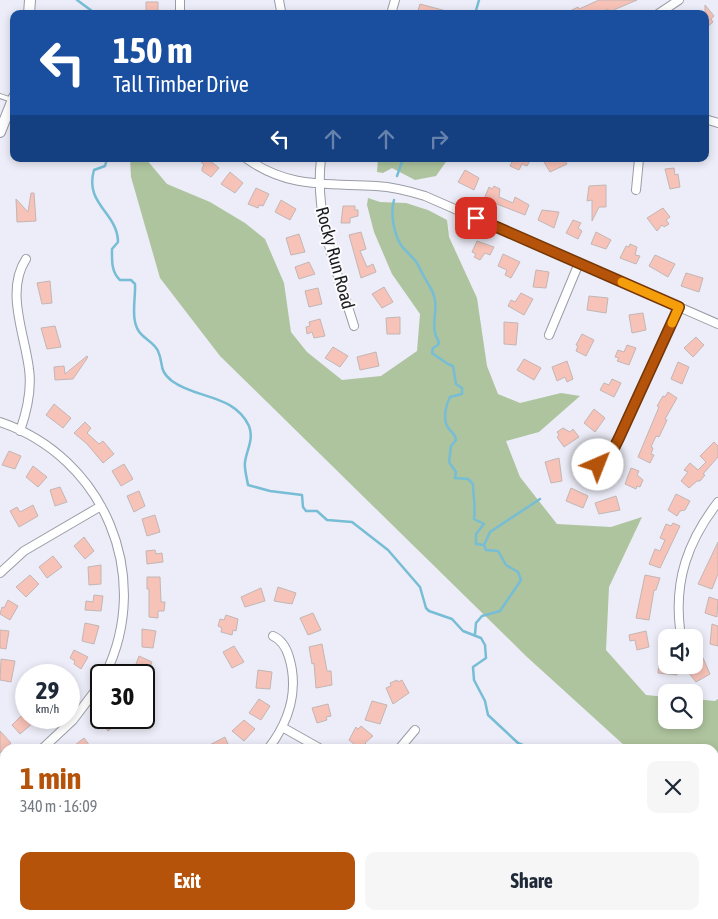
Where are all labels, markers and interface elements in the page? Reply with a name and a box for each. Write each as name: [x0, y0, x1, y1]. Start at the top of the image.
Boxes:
icon: left: [30, 30, 95, 95]
text: 150 m: [113, 30, 192, 70]
text: Tall Timber Drive: [113, 71, 249, 97]
icon: left: [266, 125, 294, 153]
icon: ahead: [319, 125, 347, 153]
icon: ahead: [372, 125, 400, 153]
icon: right: [425, 125, 453, 153]
pin: [455, 197, 497, 239]
street label: Rocky Run Road: [312, 204, 359, 311]
icon: arrive: [462, 204, 490, 232]
position arrow: [571, 438, 623, 490]
map controls: [658, 629, 703, 729]
button: sound: [658, 629, 703, 674]
speed limit sign: 30: [90, 664, 155, 729]
text: 29: [36, 676, 59, 704]
button: search: [658, 684, 703, 729]
text: km/h: [36, 702, 59, 716]
text: 1 min: [20, 761, 81, 795]
button: close: [647, 761, 699, 813]
text: 340 m · 16:09: [20, 797, 97, 815]
button: Exit: [20, 852, 355, 910]
button: Share: [365, 852, 699, 910]

